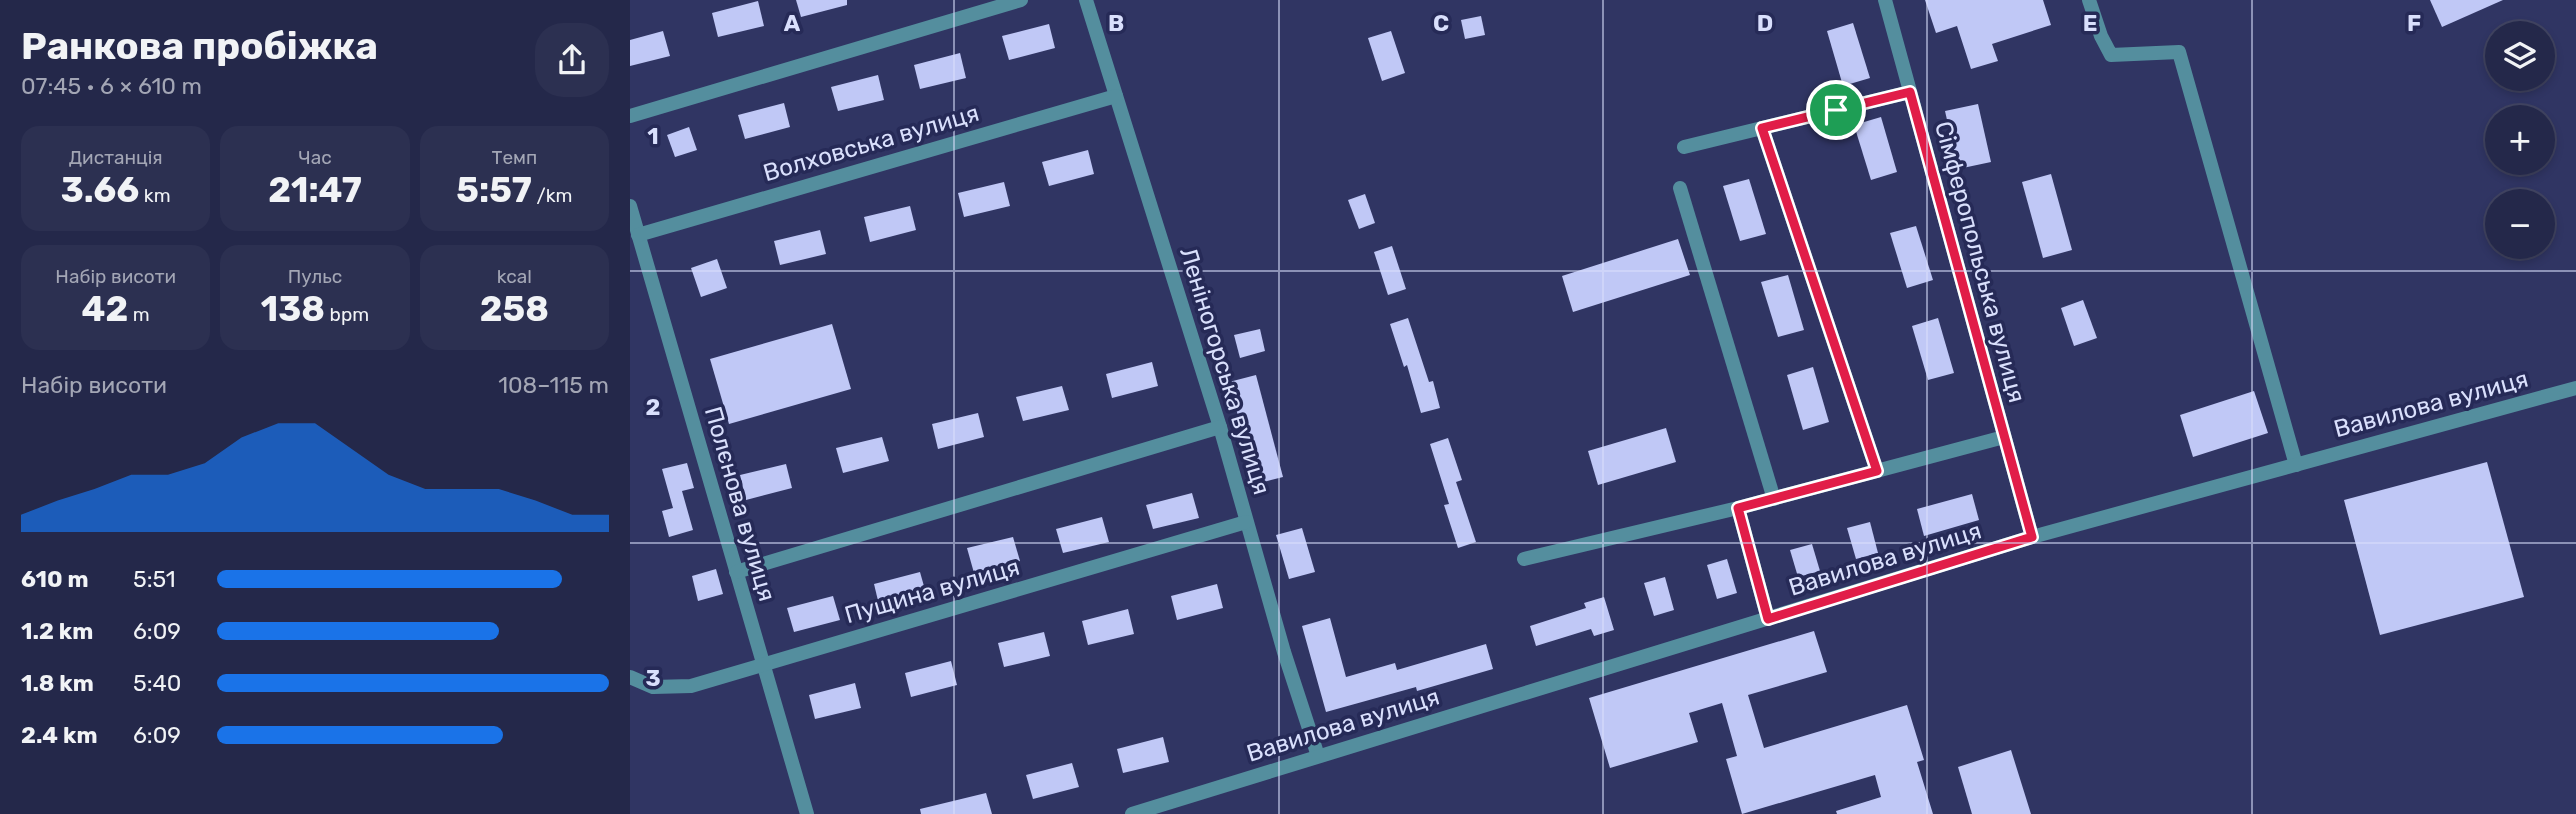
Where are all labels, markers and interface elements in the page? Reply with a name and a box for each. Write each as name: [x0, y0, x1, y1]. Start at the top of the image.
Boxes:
text: A: [784, 9, 801, 37]
text: B: [1108, 9, 1124, 37]
text: C: [1433, 9, 1449, 37]
text: D: [1757, 9, 1773, 37]
text: E: [2083, 9, 2097, 37]
text: F: [2407, 9, 2421, 37]
map controls: [2485, 21, 2555, 259]
button: layers: [2485, 21, 2555, 91]
text: Ранкова пробіжка: [21, 23, 378, 69]
button: share: [535, 23, 609, 97]
text: 07:45 · 6 × 610 m: [21, 72, 202, 100]
pin: [1806, 80, 1866, 140]
icon: arrive: [1817, 91, 1855, 129]
street label: Волховська вулиця: [760, 99, 982, 187]
button: +: [2485, 105, 2555, 175]
street label: Сімферопольська вулиця: [1929, 118, 2031, 406]
text: 1: [647, 122, 659, 150]
text: Дистанція: [69, 146, 163, 169]
text: Час: [298, 146, 332, 169]
text: Темп: [491, 146, 537, 169]
text: 3.66: [61, 169, 139, 211]
text: 21:47: [268, 169, 362, 211]
text: 5:57: [456, 169, 532, 211]
text: km: [139, 184, 171, 207]
text: /km: [532, 184, 572, 207]
button: −: [2485, 189, 2555, 259]
street label: Леніногорська вулиця: [1174, 244, 1276, 498]
text: Набір висоти: [55, 265, 176, 288]
text: Пульс: [288, 265, 342, 288]
text: kcal: [497, 265, 532, 288]
text: 42: [82, 288, 128, 330]
text: 138: [261, 288, 325, 330]
text: 258: [480, 288, 549, 330]
text: m: [128, 303, 150, 326]
text: bpm: [325, 303, 369, 326]
street label: Вавилова вулиця: [2331, 365, 2531, 443]
text: Набір висоти: [21, 371, 167, 399]
text: 108–115 m: [498, 371, 609, 399]
text: 2: [646, 393, 660, 421]
street label: Полєнова вулиця: [699, 403, 781, 605]
street label: Вавилова вулиця: [1785, 516, 1985, 602]
street label: Пущина вулиця: [841, 553, 1023, 629]
text: 610 m: [21, 565, 89, 593]
text: 5:51: [133, 565, 176, 593]
text: 1.2 km: [21, 617, 93, 645]
text: 6:09: [133, 617, 181, 645]
text: 3: [645, 664, 661, 692]
text: 1.8 km: [21, 669, 94, 697]
text: 5:40: [133, 669, 181, 697]
street label: Вавилова вулиця: [1243, 682, 1443, 768]
text: 2.4 km: [21, 721, 97, 749]
text: 6:09: [133, 721, 181, 749]

